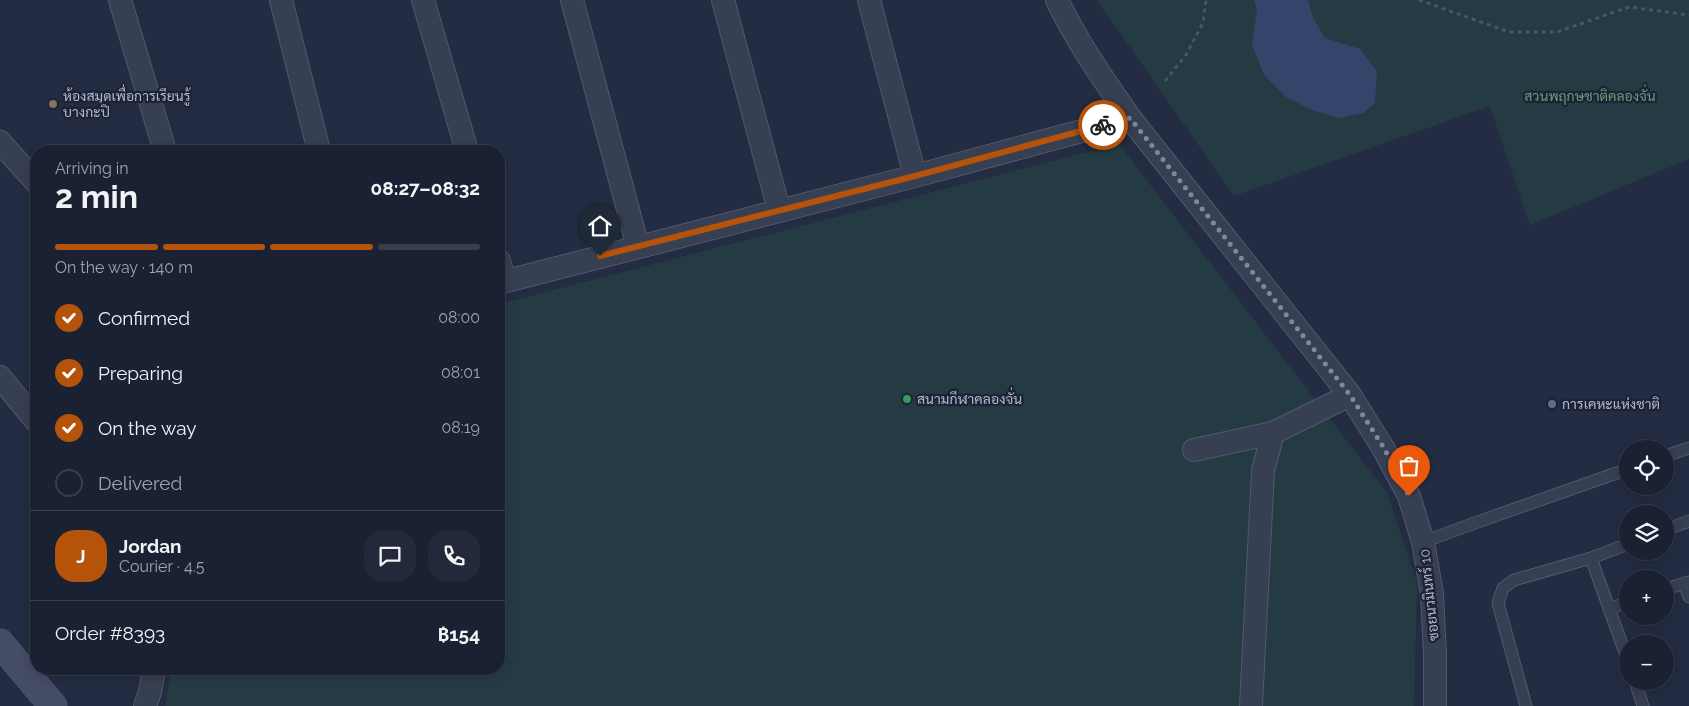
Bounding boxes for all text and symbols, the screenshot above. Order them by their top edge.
place label: ห้องสมุดเพื่อการเรียนรู้ บางกะปิ [63,84,192,120]
park label: สวนพฤกษชาติคลองจั่น [1524,84,1656,105]
marker: ห้องสมุดเพื่อการเรียนรู้ บางกะปิ [47,98,59,110]
courier [1078,100,1128,150]
icon: bike [1089,111,1117,139]
text: Arriving in [55,159,129,178]
text: 08:27–08:32 [371,177,480,199]
text: 2 min [55,178,138,215]
pin [579,205,621,256]
icon: home [586,212,614,240]
text: On the way · 140 m [55,258,193,277]
icon: check [55,304,83,332]
text: Confirmed [98,307,190,329]
text: 08:00 [438,308,480,327]
icon: check [55,359,83,387]
text: Preparing [98,362,183,384]
text: 08:01 [441,363,480,382]
place label: สนามกีฬาคลองจั่น [917,387,1022,407]
marker: สนามกีฬาคลองจั่น [901,393,913,405]
place label: การเคหะแห่งชาติ [1562,396,1660,412]
marker: การเคหะแห่งชาติ [1546,398,1558,410]
icon: check [55,414,83,442]
text: On the way [98,417,197,439]
text: 08:19 [441,418,480,437]
map controls [1619,440,1674,690]
button: locate [1619,440,1674,495]
pin [1388,445,1430,496]
icon: bag [1395,452,1423,480]
text: Delivered [98,472,182,494]
button: layers [1619,505,1674,560]
button: chat [364,530,416,582]
button: phone [428,530,480,582]
text: Jordan [119,535,182,557]
text: J [76,545,86,567]
street label: ซอยนวมินทร์ 10 [1415,548,1442,642]
text: Courier · 4.5 [119,557,204,576]
button: + [1619,570,1674,625]
text: Order #8393 [55,622,165,644]
text: ฿154 [438,623,480,645]
button: − [1619,635,1674,690]

